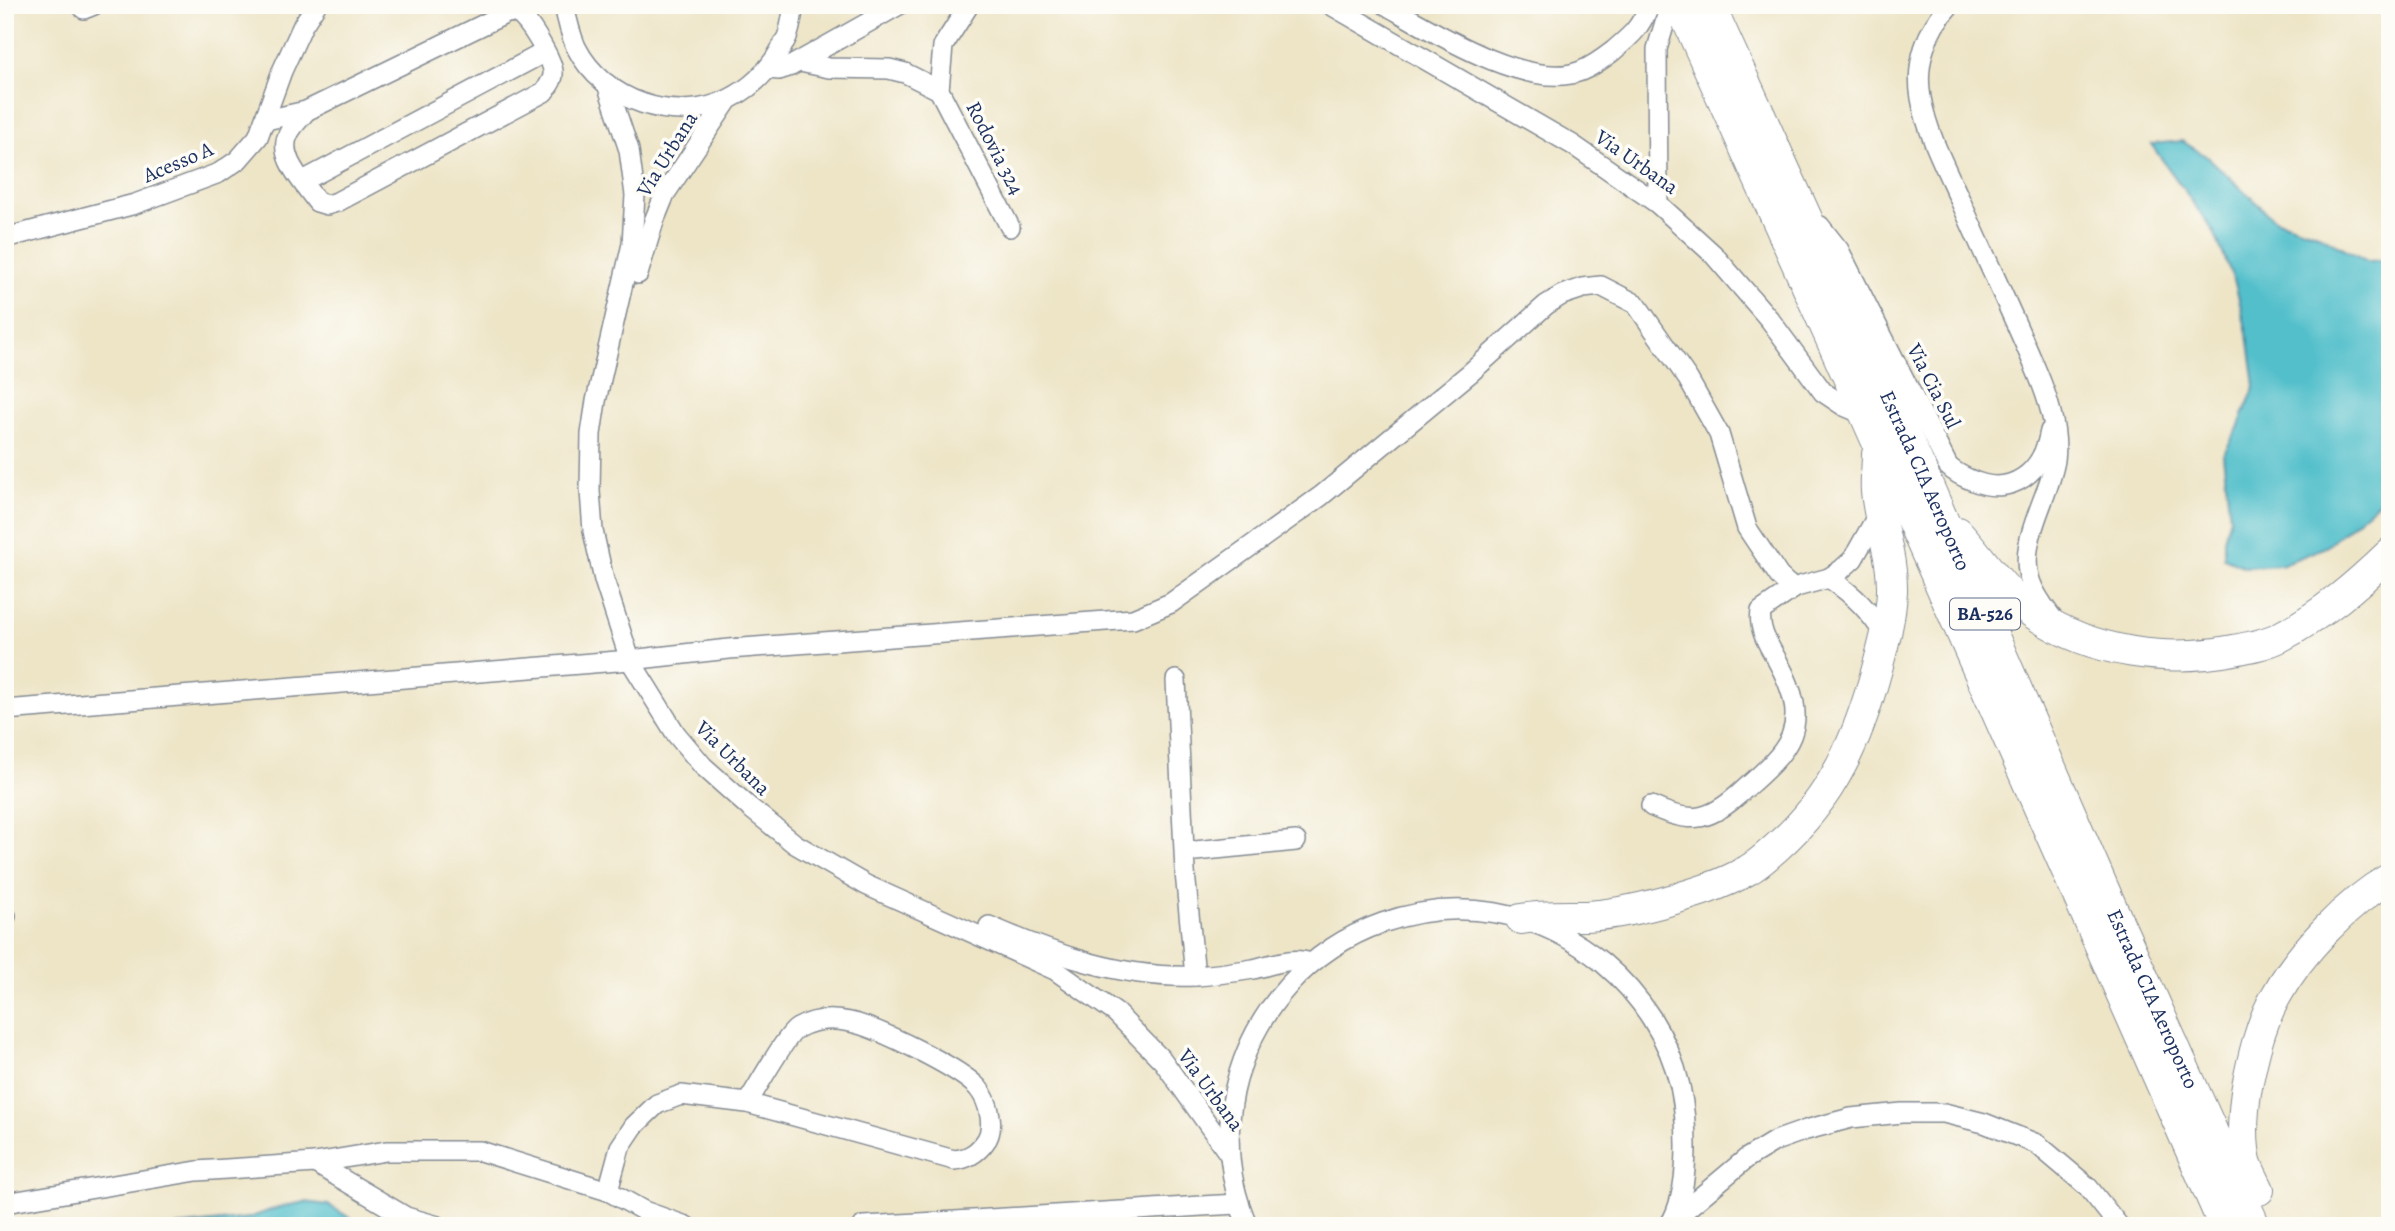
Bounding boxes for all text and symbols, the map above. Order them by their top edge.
street label: Rodovia 324 [959,96,1031,200]
street label: Via Urbana [629,106,704,203]
street label: Via Urbana [1589,123,1684,201]
street label: Acesso A [138,134,218,190]
street label: Via Cia Sul [1900,338,1967,433]
street label: Estrada CIA Aeroporto [1873,386,1978,575]
road number: BA-526 [1950,598,2020,629]
street label: Via Urbana [689,714,777,802]
street label: Estrada CIA Aeroporto [2100,904,2206,1093]
street label: Via Urbana [1171,1042,1251,1137]

